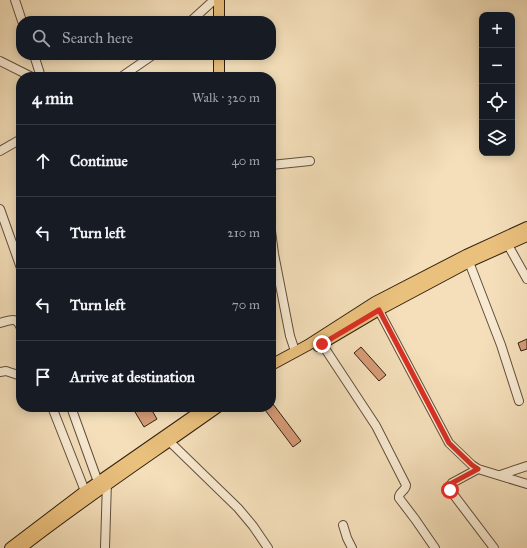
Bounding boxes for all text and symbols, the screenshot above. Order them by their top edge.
map controls [479,12,515,156]
button: + [479,12,515,48]
search box [16,16,276,60]
icon: search [30,27,52,49]
text: Search here [62,29,133,47]
button: − [479,48,515,84]
button: locate [479,84,515,120]
text: 4 min [32,88,73,109]
text: Walk · 320 m [192,90,260,106]
button: layers [479,120,515,156]
icon: ahead [32,150,54,172]
text: Continue [70,152,128,170]
text: 40 m [231,153,260,169]
icon: left [32,222,54,244]
text: Turn left [70,224,126,242]
text: 210 m [227,225,260,241]
icon: left [32,294,54,316]
text: Turn left [70,296,126,314]
text: 70 m [232,297,260,313]
route end [313,335,331,353]
icon: arrive [32,366,54,388]
text: Arrive at destination [70,368,195,386]
route start [441,481,459,499]

